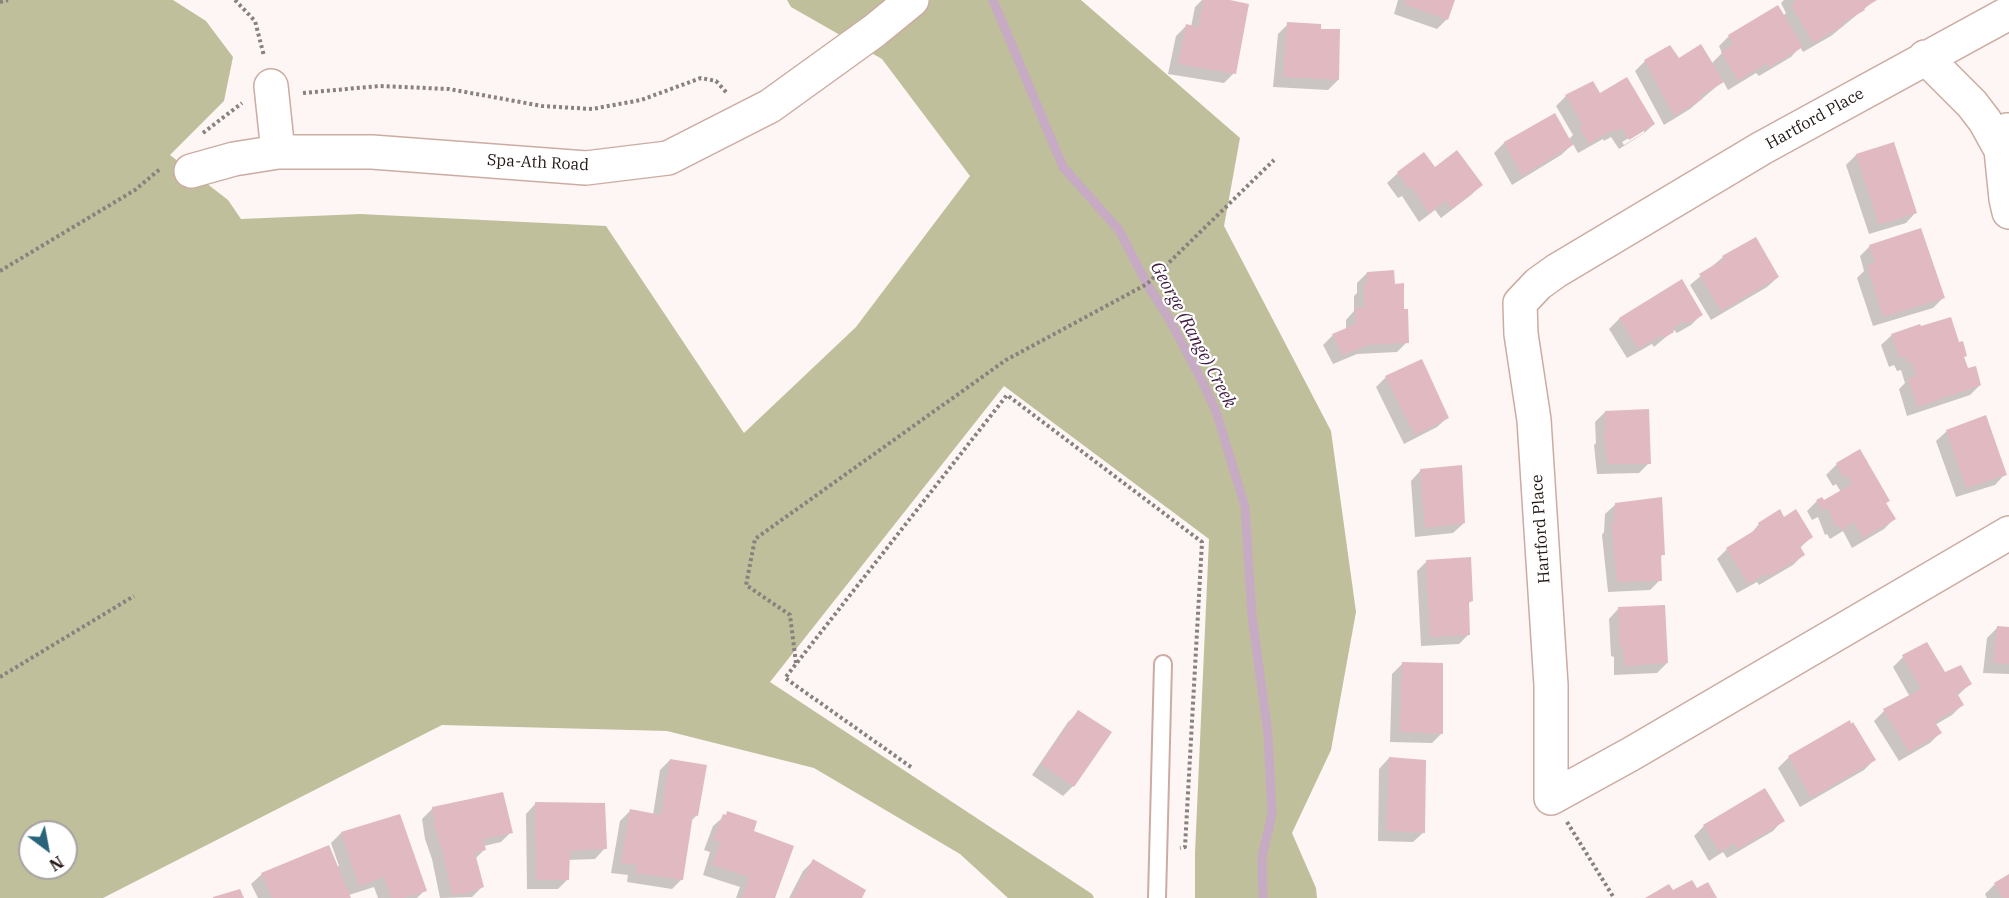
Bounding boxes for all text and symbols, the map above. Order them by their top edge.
street label: Hartford Place [1763,84,1867,154]
street label: Spa-Ath Road [486,151,590,175]
water label: George (Range) Creek [1145,258,1241,412]
street label: Hartford Place [1528,474,1554,584]
north arrow [18,820,78,880]
text: N [46,852,67,875]

